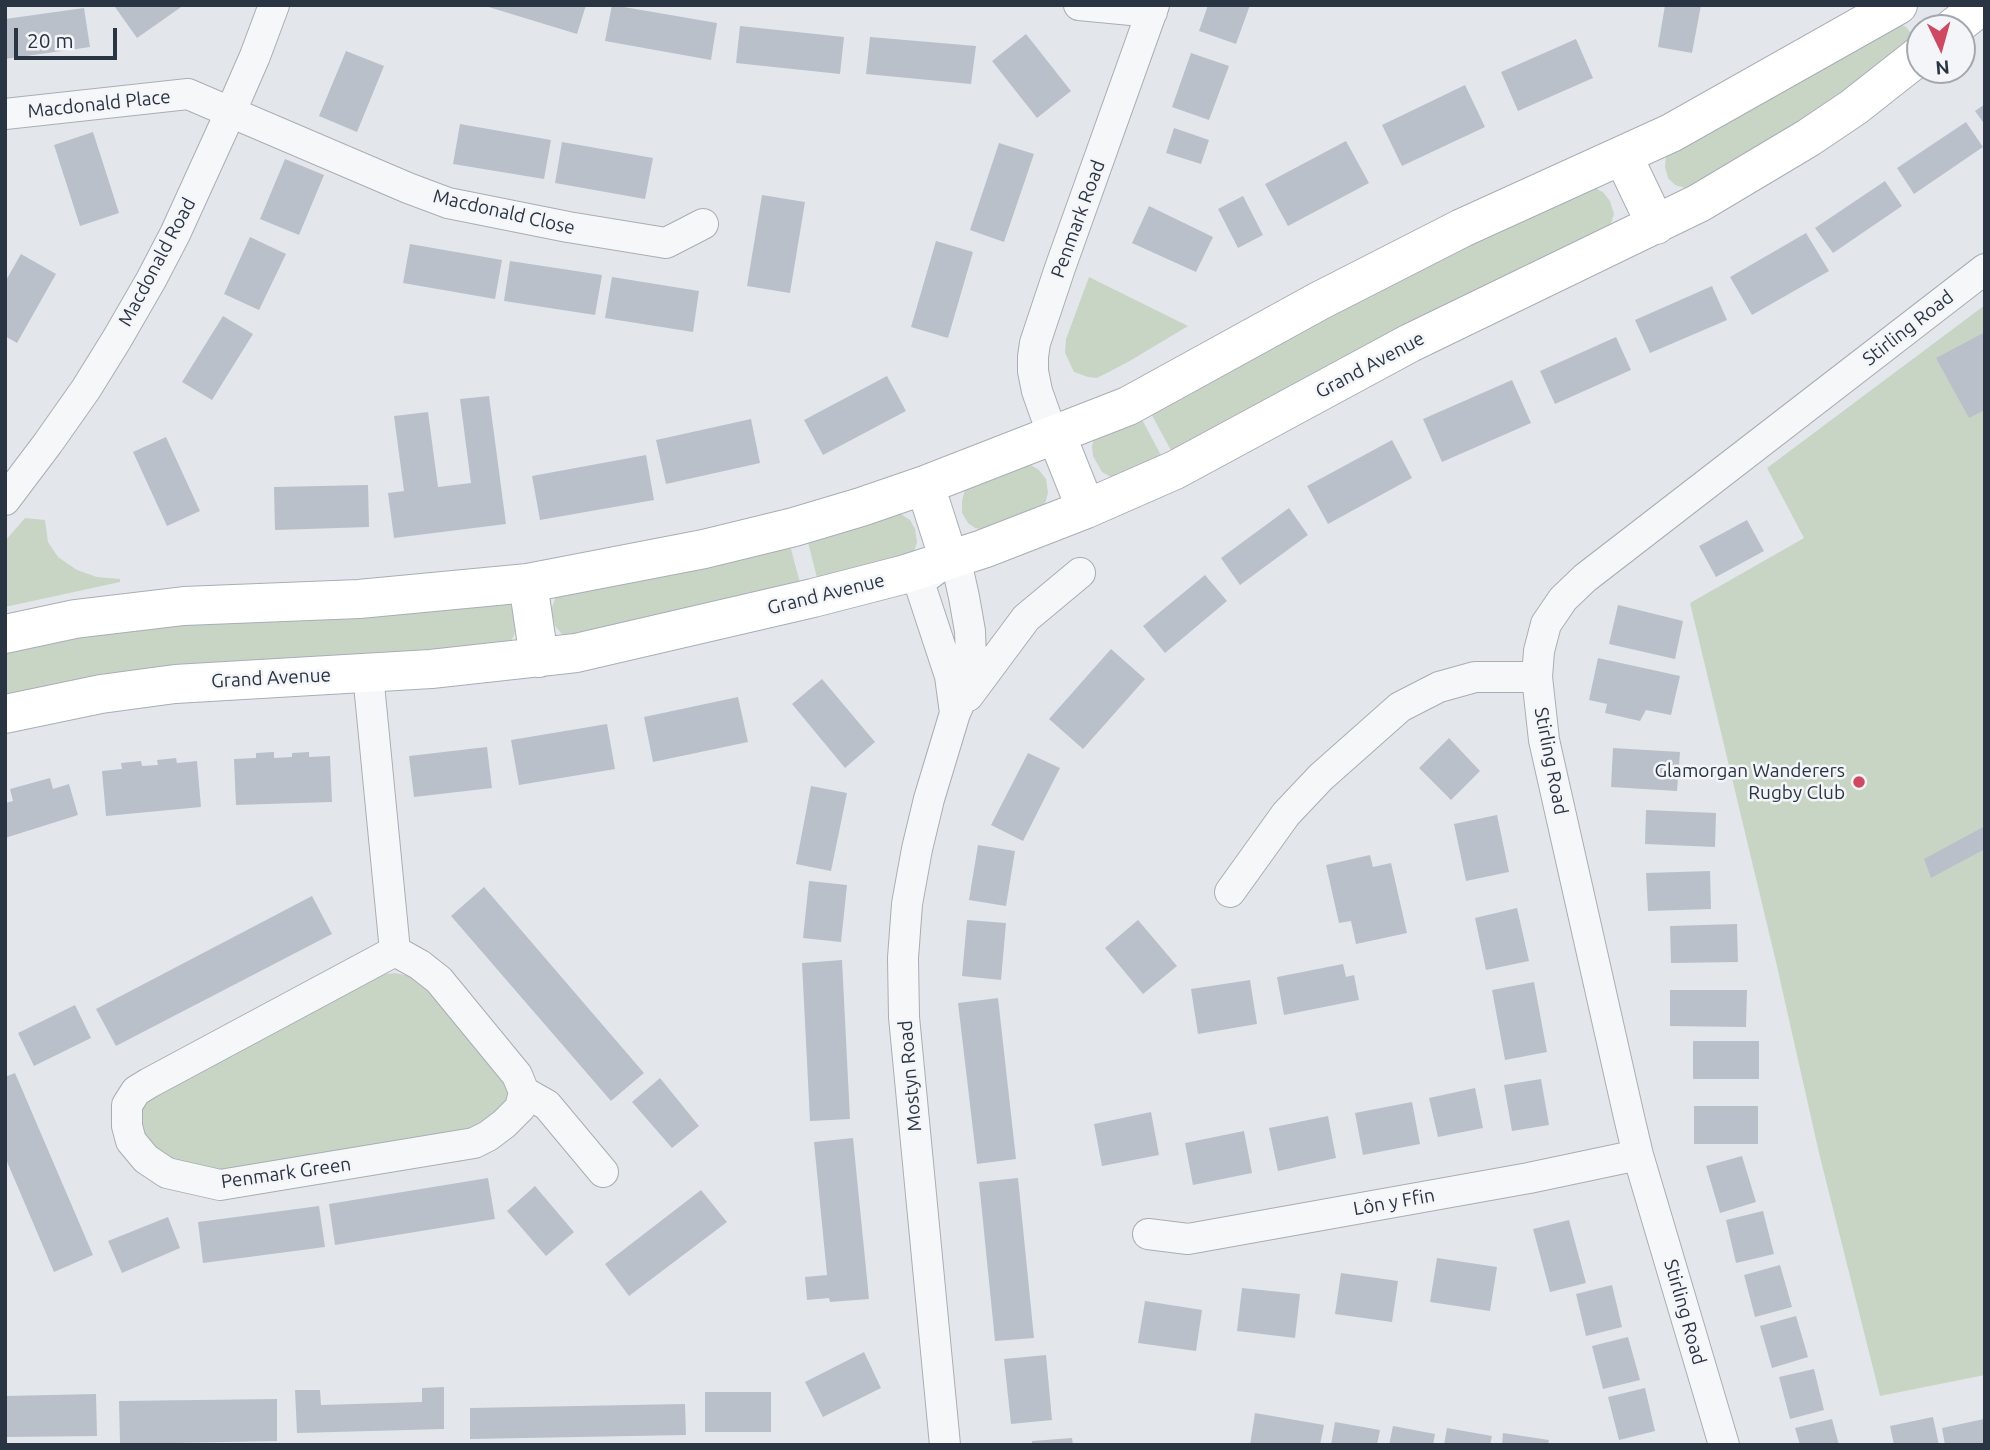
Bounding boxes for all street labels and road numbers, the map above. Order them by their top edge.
street label: Macdonald Place [26,85,172,123]
street label: Penmark Road [1046,157,1110,281]
street label: Macdonald Close [431,185,577,239]
street label: Macdonald Road [114,194,200,330]
street label: Stirling Road [1858,286,1958,370]
street label: Grand Avenue [1312,327,1428,403]
street label: Grand Avenue [765,568,887,620]
street label: Grand Avenue [211,663,331,693]
street label: Stirling Road [1529,705,1573,817]
street label: Mostyn Road [894,1019,926,1133]
street label: Penmark Green [219,1153,353,1193]
street label: Lôn y Ffin [1352,1184,1436,1220]
street label: Stirling Road [1659,1257,1711,1367]

